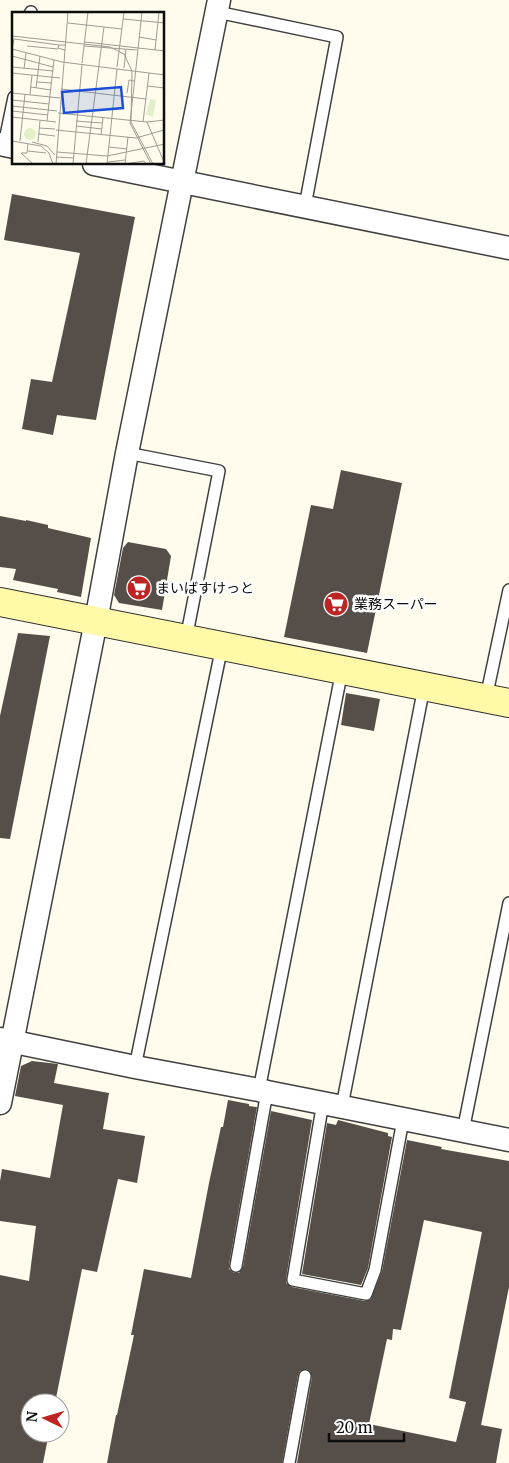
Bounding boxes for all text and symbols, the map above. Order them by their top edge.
inset map [12,12,165,165]
supermarket icon: まいばすけっと [126,575,152,601]
place label: まいばすけっと [156,579,254,597]
supermarket icon: 業務スーパー [323,591,349,617]
place label: 業務スーパー [354,595,438,613]
north arrow [20,1393,70,1443]
scale bar [329,1410,404,1442]
text: N [23,1411,41,1423]
text: 20 m [336,1418,373,1437]

